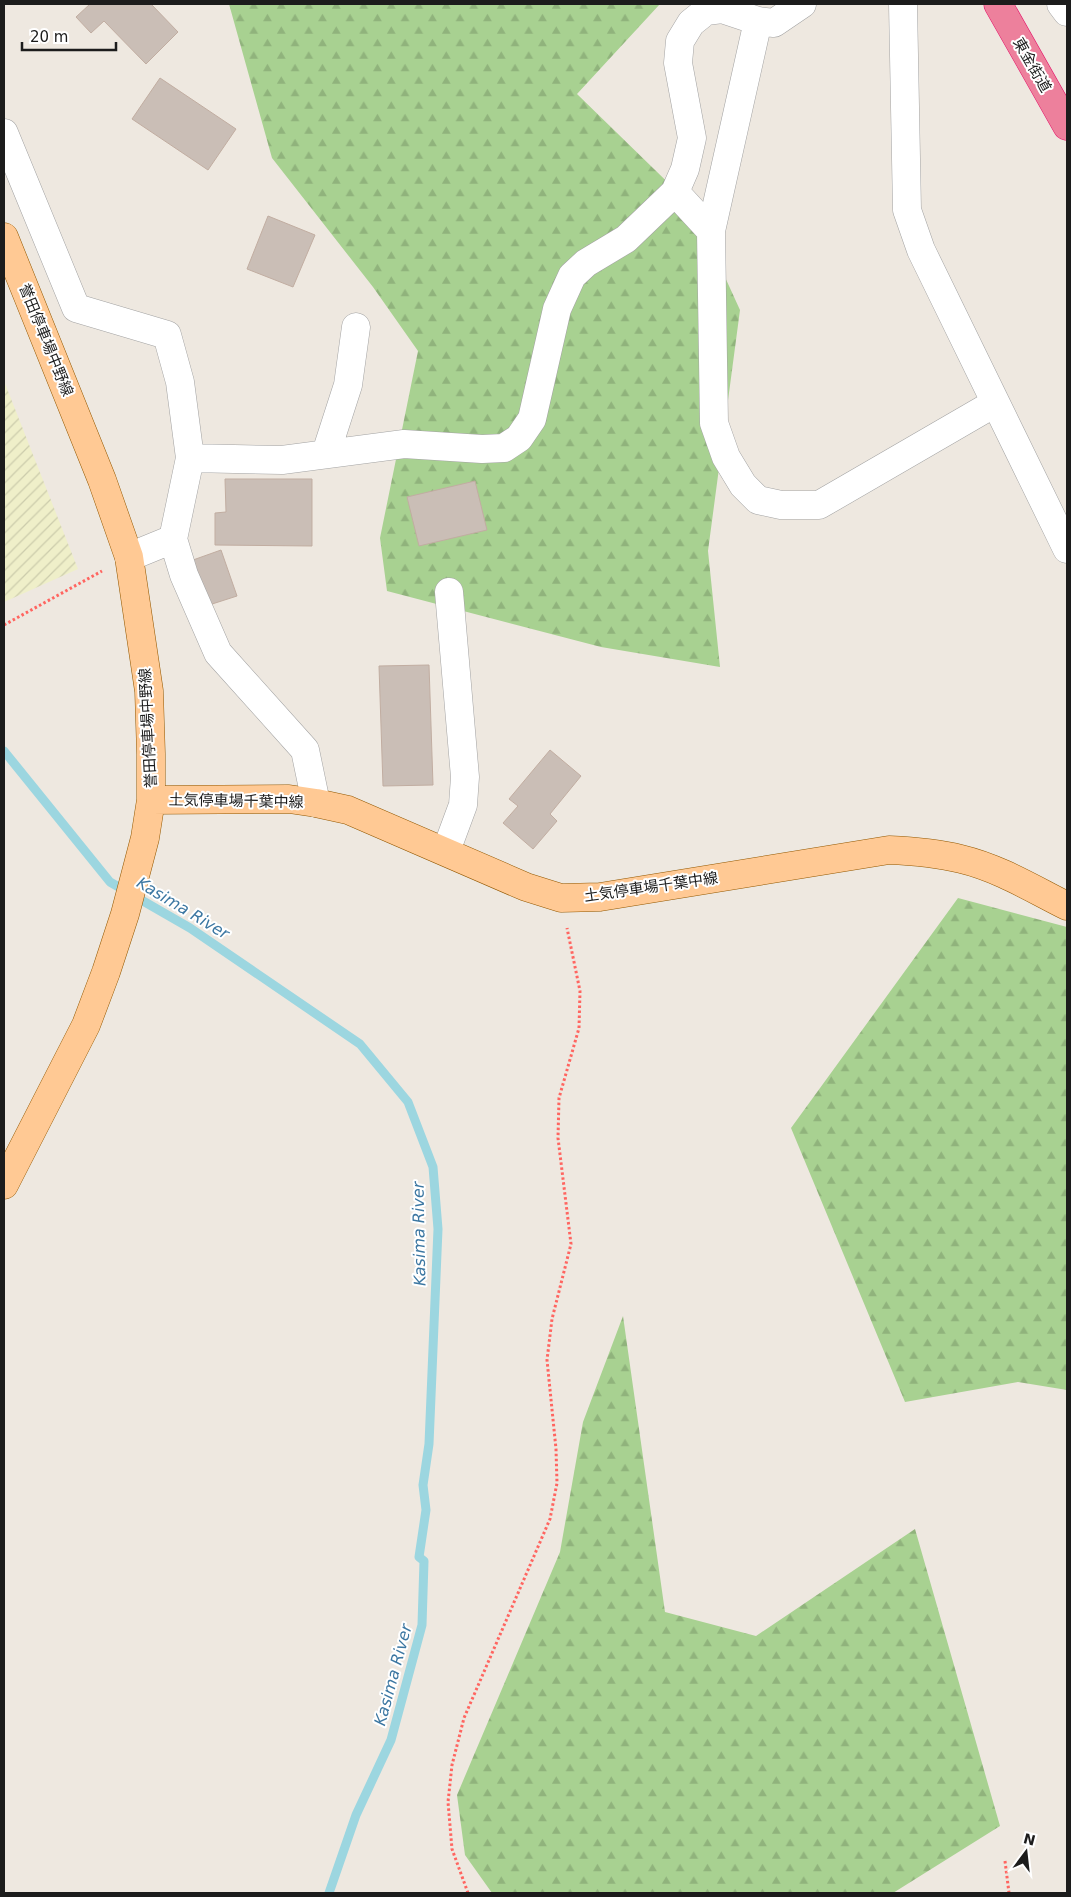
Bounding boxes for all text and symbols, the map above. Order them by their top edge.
scale bar [22,20,116,52]
text: 20 m [30,28,68,46]
street label: 東金街道 [1009,35,1055,95]
street label: 誉田停車場中野線 [15,281,77,399]
street label: 誉田停車場中野線 [136,668,160,788]
street label: 土気停車場千葉中線 [168,791,304,811]
street label: 土気停車場千葉中線 [583,869,719,905]
water label: Kasima River [133,873,234,944]
water label: Kasima River [409,1180,429,1286]
water label: Kasima River [370,1621,416,1728]
north arrow [1001,1827,1051,1877]
text: N [1022,1830,1037,1849]

